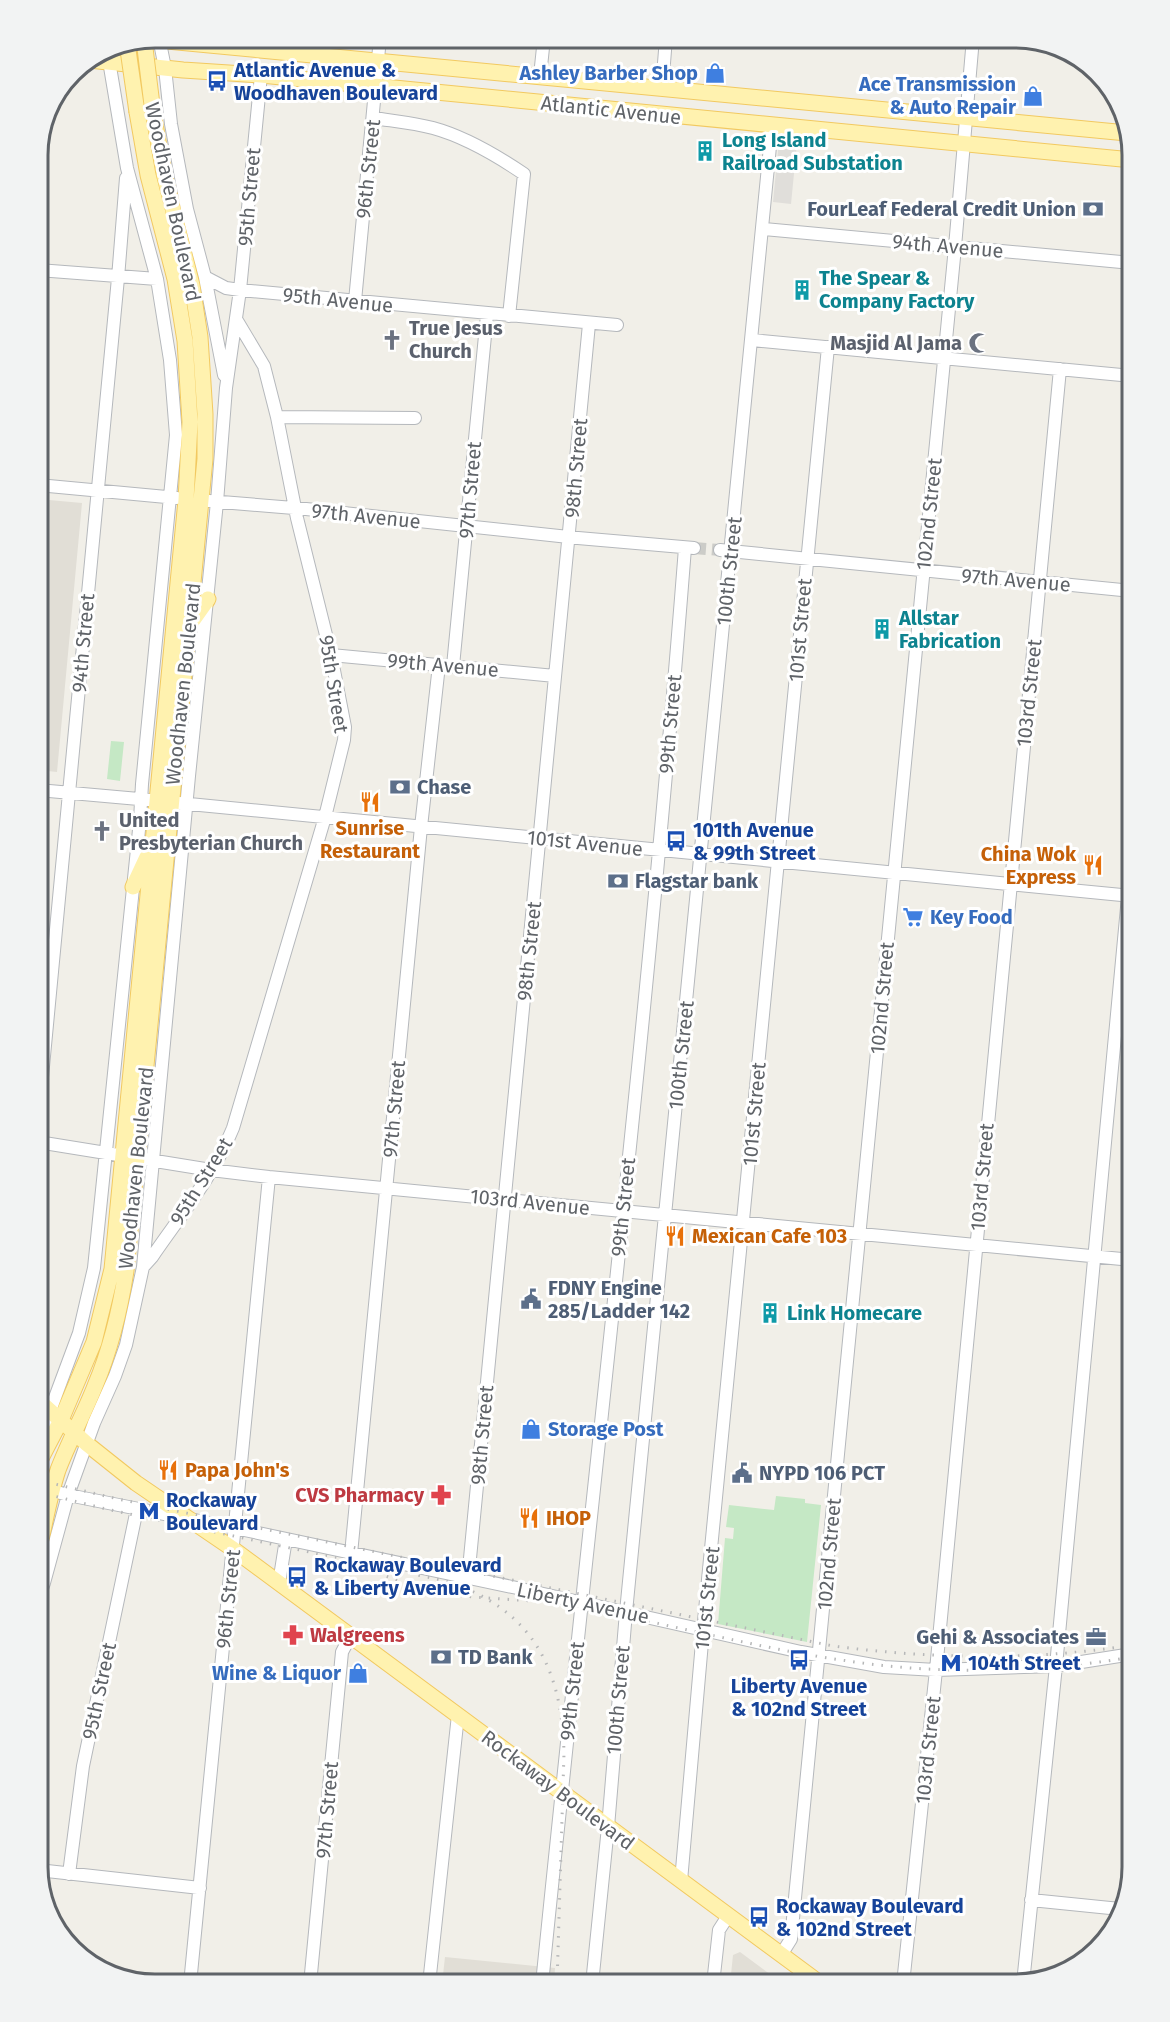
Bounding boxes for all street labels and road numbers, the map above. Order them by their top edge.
street label: Atlantic Avenue [540,91,682,129]
street label: Woodhaven Boulevard [140,100,206,304]
street label: 96th Street [351,117,385,220]
street label: 95th Street [233,146,265,247]
street label: 94th Avenue [891,229,1005,263]
street label: 95th Avenue [282,282,394,318]
street label: 98th Street [560,416,592,519]
street label: 97th Street [454,440,486,540]
street label: 102nd Street [911,456,947,571]
street label: 97th Avenue [310,498,422,534]
street label: 100th Street [711,515,747,627]
street label: 97th Avenue [960,563,1072,597]
street label: 101st Street [784,576,817,683]
street label: Woodhaven Boulevard [160,582,206,786]
street label: 94th Street [67,592,99,694]
street label: 95th Street [314,633,354,735]
street label: 103rd Street [1011,637,1047,748]
street label: 99th Avenue [386,648,500,682]
street label: 99th Street [654,673,686,775]
street label: 101st Avenue [526,825,644,861]
street label: 98th Street [512,899,546,1002]
street label: 102nd Street [865,940,899,1055]
street label: 100th Street [663,999,699,1111]
street label: 97th Street [378,1059,410,1159]
street label: 101st Street [738,1060,771,1167]
street label: Woodhaven Boulevard [113,1066,159,1270]
street label: 103rd Street [965,1121,999,1232]
street label: 95th Street [165,1132,238,1229]
street label: 99th Street [606,1155,640,1258]
street label: 103rd Avenue [469,1184,591,1220]
street label: 98th Street [466,1383,498,1486]
street label: 102nd Street [812,1496,846,1611]
street label: 101st Street [690,1544,724,1651]
street label: 96th Street [211,1547,245,1650]
street label: Liberty Avenue [515,1577,651,1629]
street label: 95th Street [77,1639,121,1742]
street label: 99th Street [555,1639,589,1742]
street label: 100th Street [601,1644,635,1756]
street label: 103rd Street [910,1694,946,1805]
street label: Rockaway Boulevard [477,1725,639,1855]
street label: 97th Street [311,1760,343,1860]

